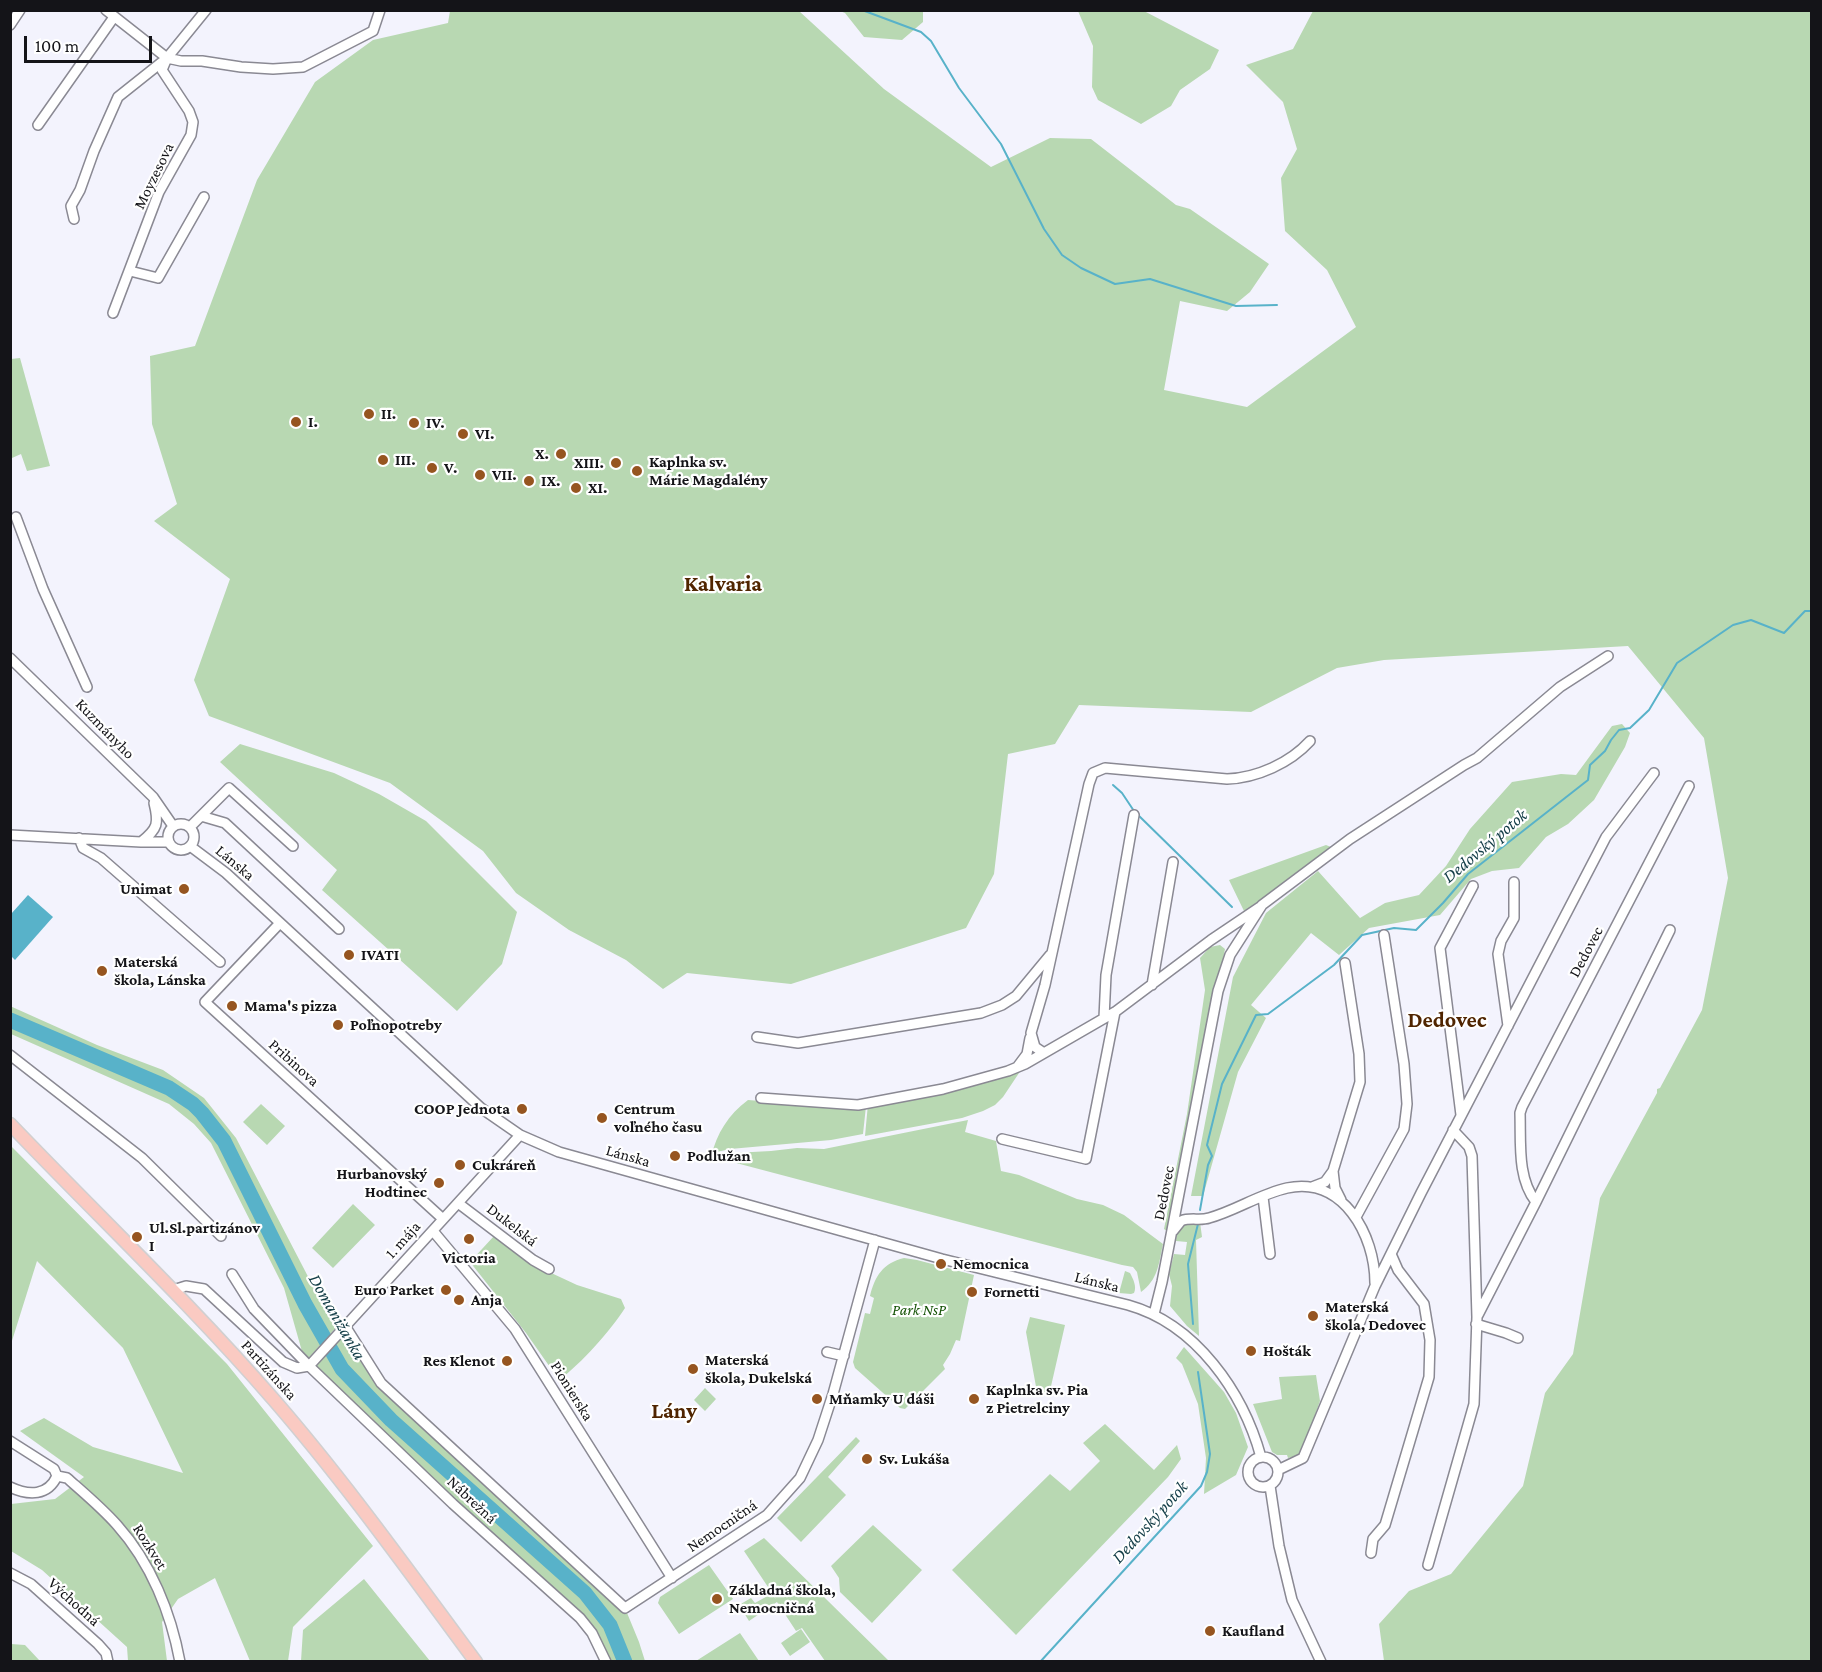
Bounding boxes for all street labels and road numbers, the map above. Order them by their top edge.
street label: Moyzesova [130,140,178,212]
street label: Kuzmányho [71,695,139,763]
street label: Lánska [212,841,258,885]
street label: Dedovec [1565,923,1607,981]
street label: Pribinova [265,1035,323,1091]
street label: Lánska [604,1141,652,1171]
street label: Dedovec [1149,1164,1179,1222]
street label: Dukelská [483,1199,541,1251]
street label: 1. mája [381,1217,425,1263]
street label: Lánska [1073,1267,1121,1297]
street label: Partizánska [237,1336,301,1404]
street label: Pionierska [546,1358,598,1424]
street label: Nábrežná [443,1472,501,1528]
street label: Nemocničná [683,1496,761,1556]
street label: Rozkvet [129,1521,171,1573]
street label: Východná [44,1574,104,1630]

